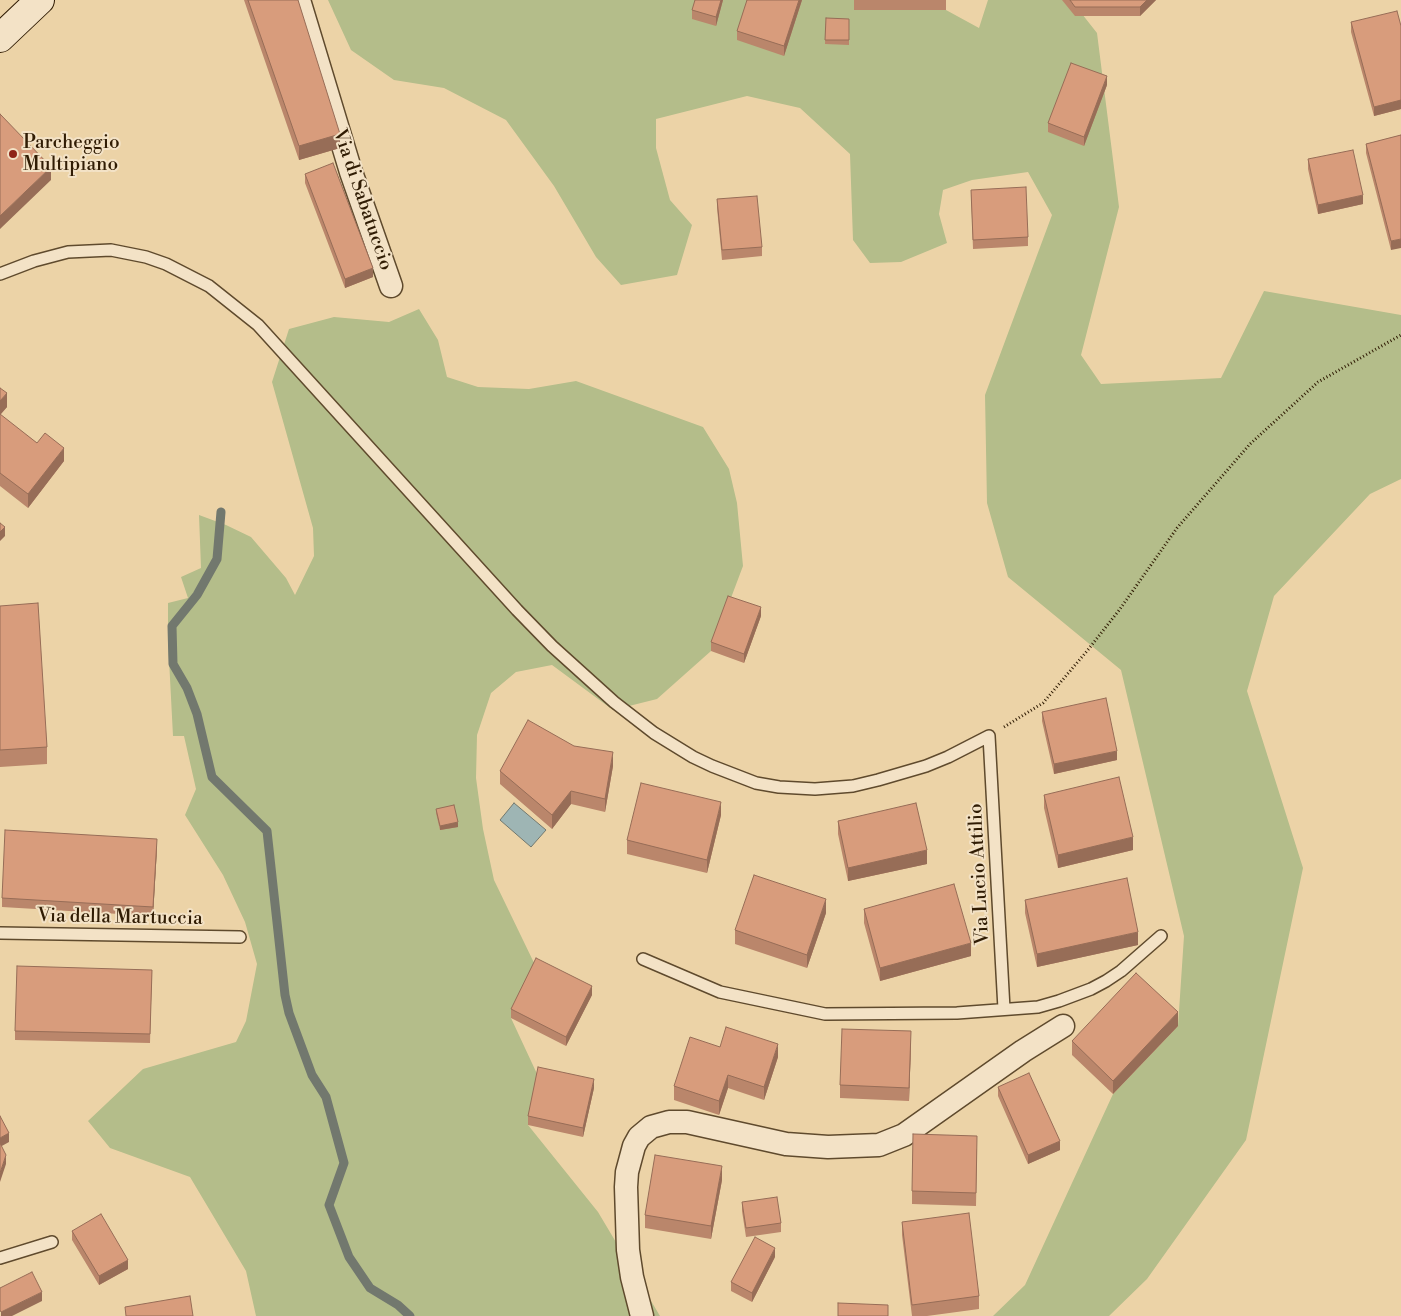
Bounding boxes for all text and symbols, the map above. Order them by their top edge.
street label: Via di Sabatuccio [327,126,397,274]
place label: Parcheggio Multipiano [23,132,120,176]
marker: Parcheggio Multipiano [7,148,19,160]
street label: Via Lucio Attilio [965,803,995,945]
street label: Via della Martuccia [37,905,203,931]

